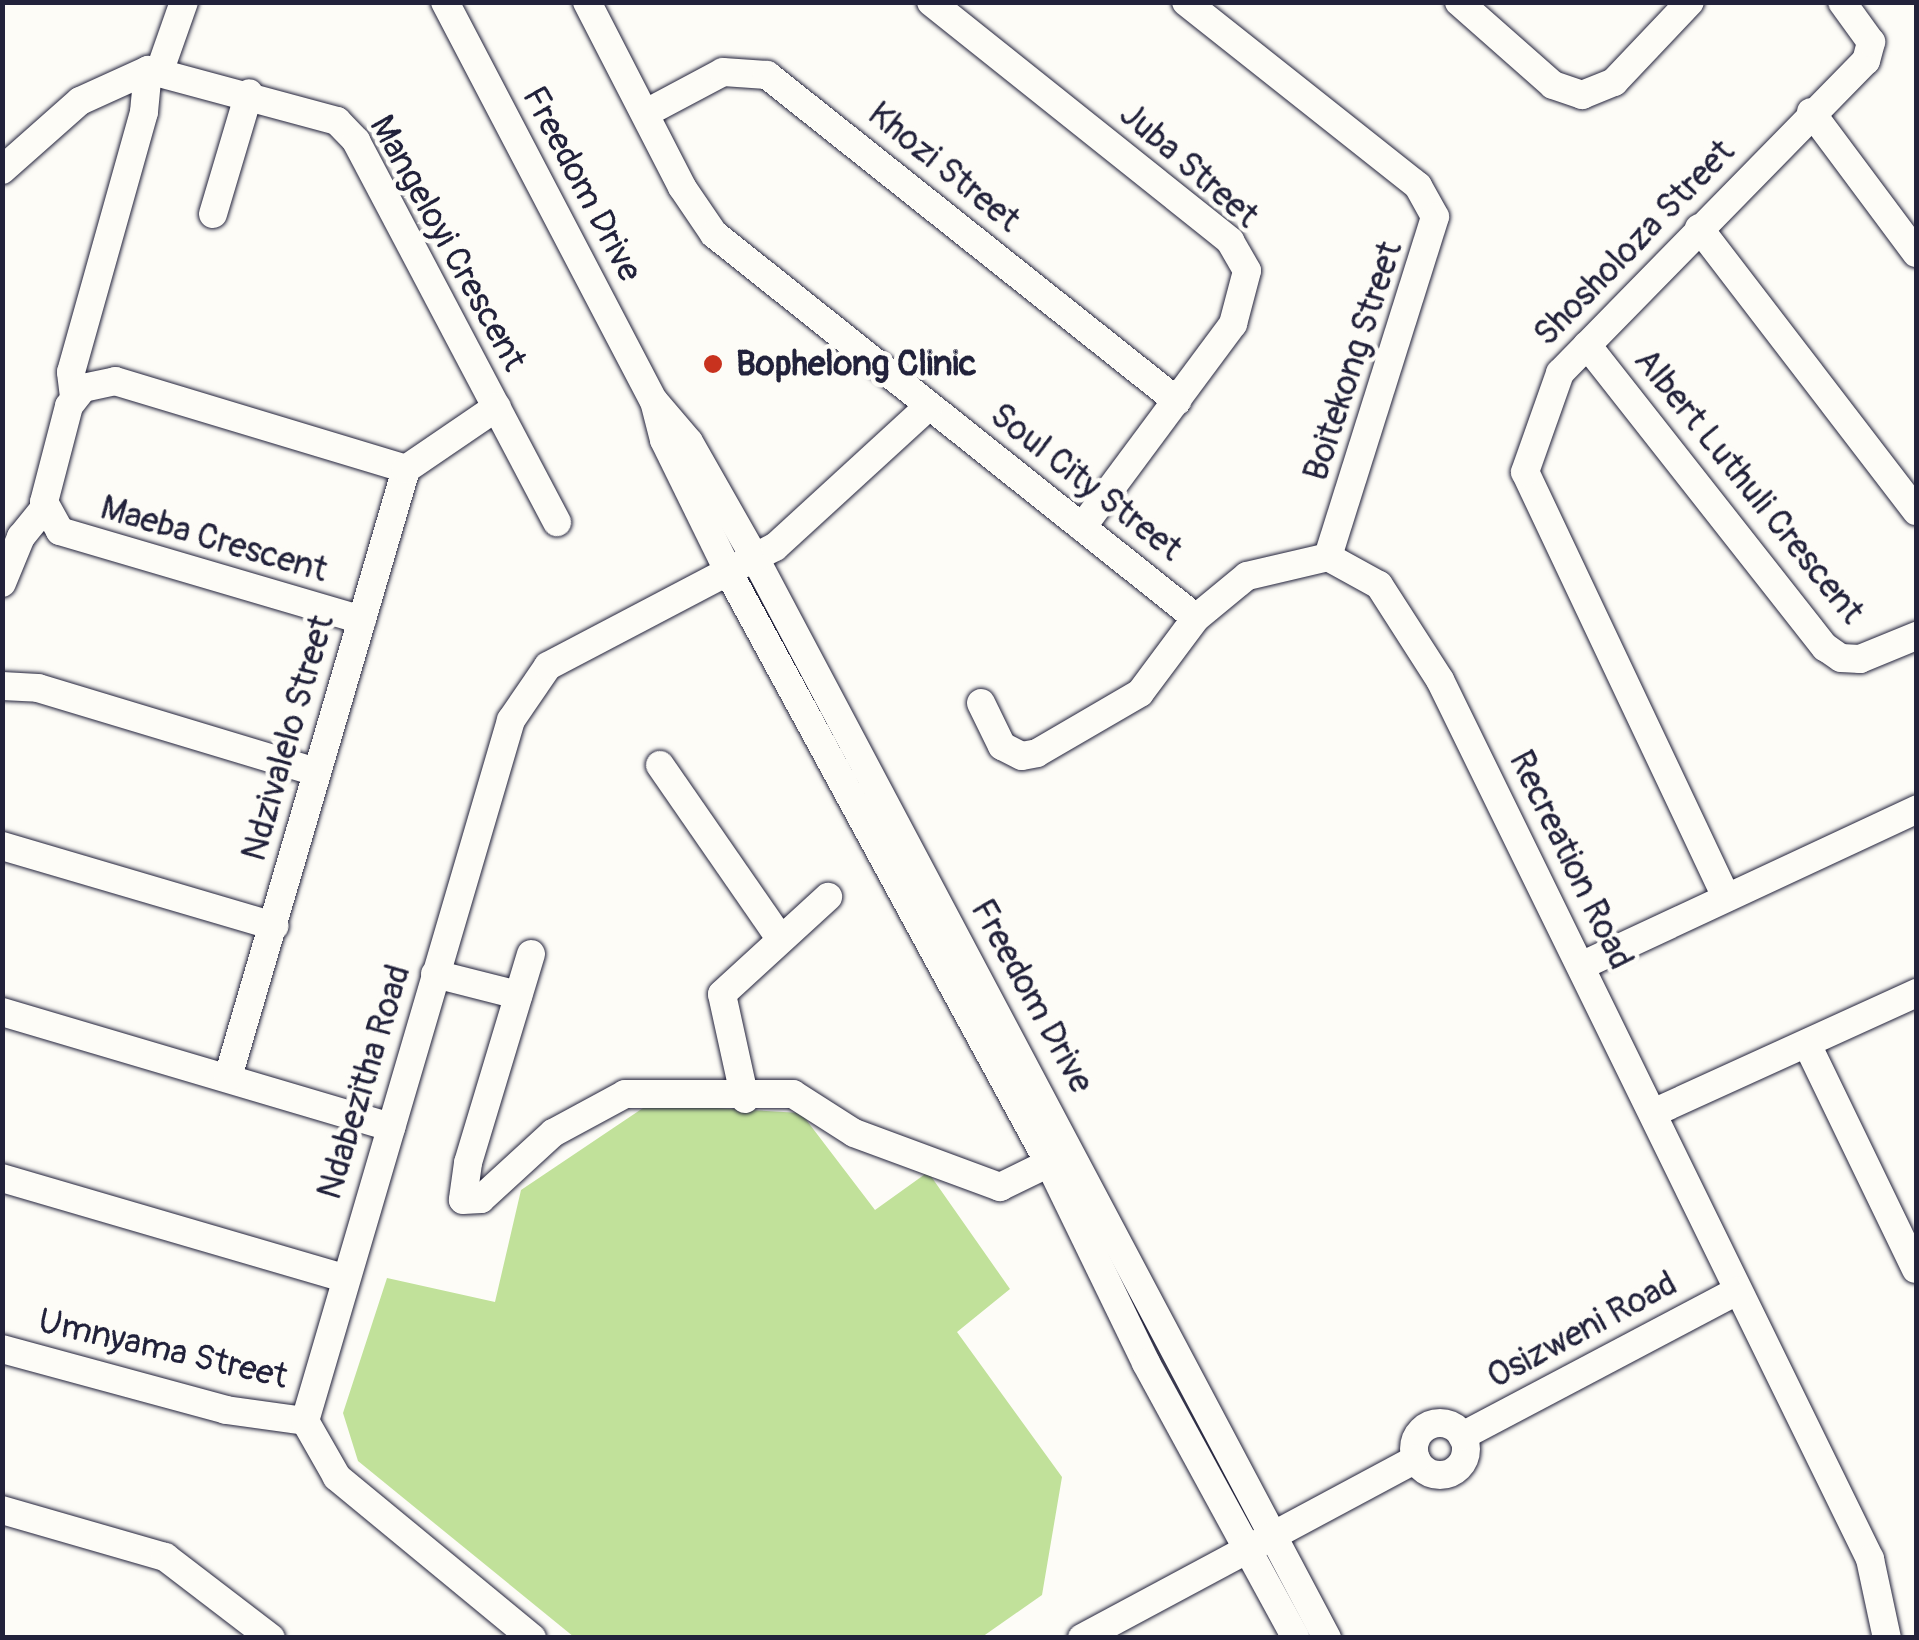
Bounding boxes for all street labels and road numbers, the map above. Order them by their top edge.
street label: Freedom Drive [513,79,651,289]
street label: Khozi Street [860,93,1028,241]
street label: Juba Street [1111,93,1267,237]
street label: Mangeloyi Crescent [361,108,535,378]
street label: Shosholoza Street [1525,131,1743,355]
street label: Boitekong Street [1295,236,1411,486]
street label: Albert Luthuli Crescent [1625,340,1873,632]
street label: Soul City Street [982,394,1190,570]
street label: Maeba Crescent [96,487,332,591]
street label: Ndzivalelo Street [233,610,343,866]
street label: Recreation Road [1500,744,1642,976]
street label: Freedom Drive [962,892,1102,1100]
street label: Ndabezitha Road [308,960,420,1204]
street label: Osizweni Road [1480,1262,1684,1398]
street label: Umnyama Street [34,1300,292,1398]

